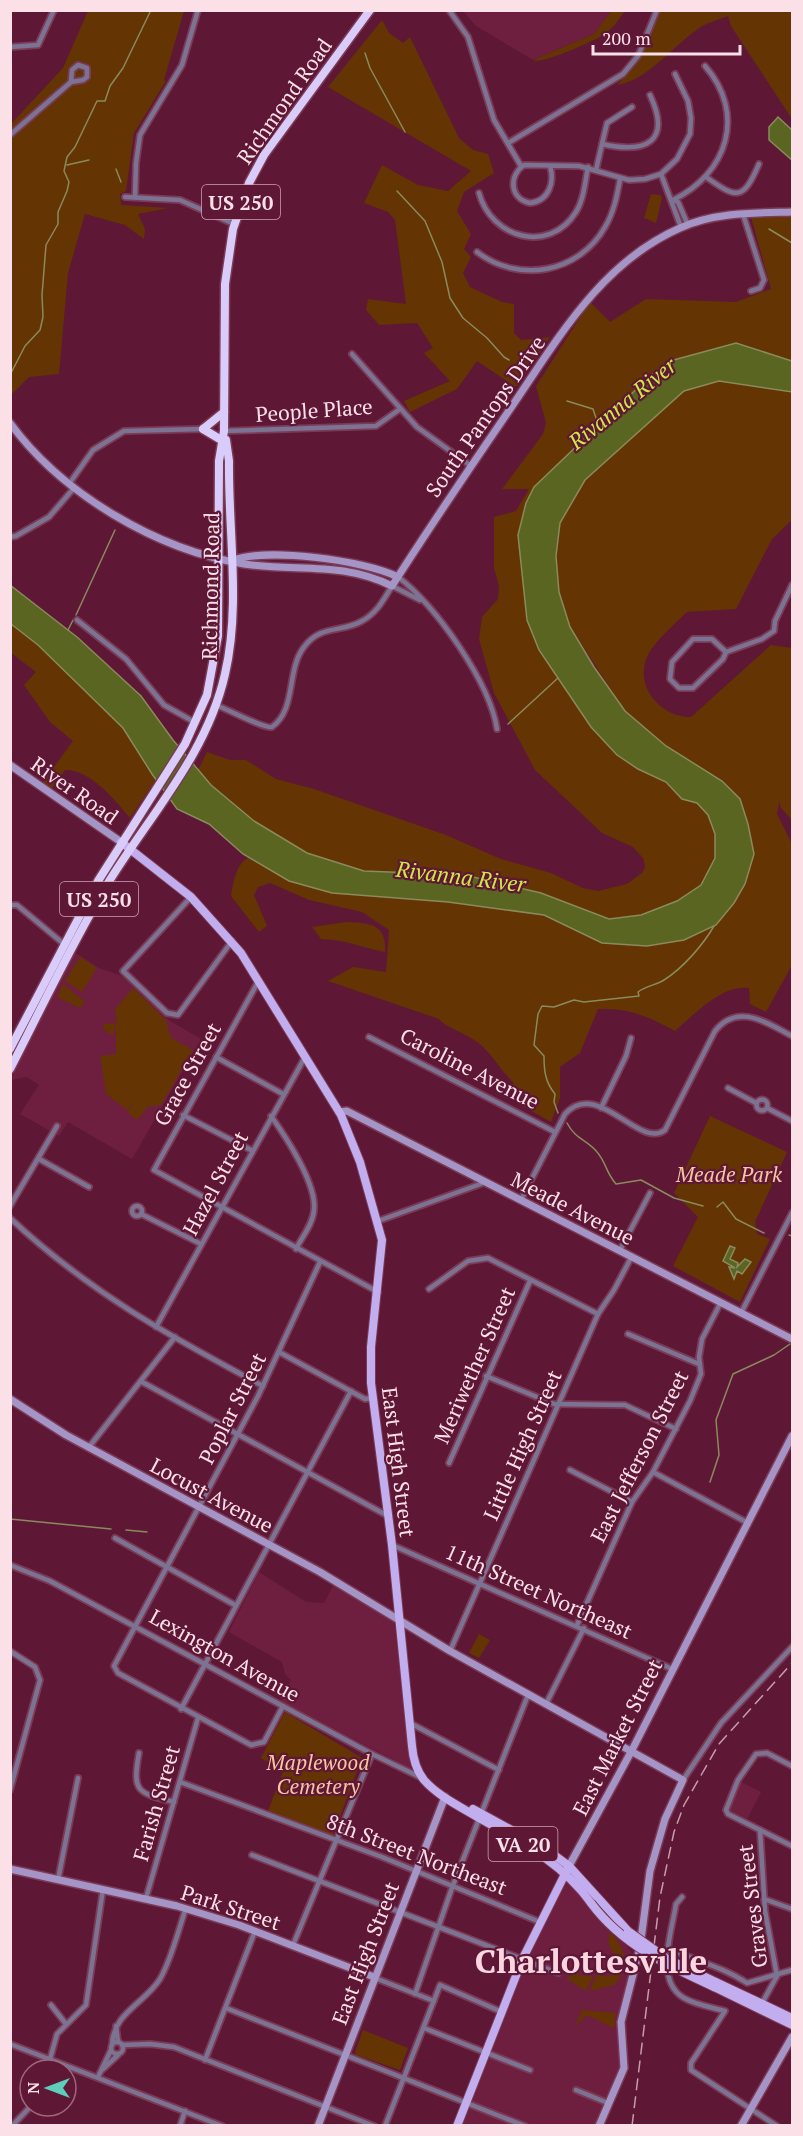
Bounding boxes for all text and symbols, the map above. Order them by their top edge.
scale bar [593,18,740,56]
text: 200 m [602,26,651,50]
street label: Richmond Road [230,32,338,170]
road number: US 250 [202,185,280,219]
street label: South Pantops Drive [419,330,551,502]
water label: Rivanna River [561,350,683,456]
street label: People Place [254,392,374,428]
street label: Richmond Road [195,512,225,660]
street label: River Road [26,750,124,830]
water label: Rivanna River [393,854,529,899]
road number: US 250 [60,882,138,916]
street label: Grace Street [147,1017,227,1131]
street label: Caroline Avenue [396,1021,544,1115]
street label: Hazel Street [176,1126,254,1240]
park label: Meade Park [675,1160,783,1188]
street label: Meade Avenue [506,1165,640,1251]
street label: Meriwether Street [427,1282,521,1448]
street label: Poplar Street [192,1347,272,1468]
street label: Little High Street [476,1365,568,1524]
street label: East Jefferson Street [584,1365,695,1547]
street label: East High Street [376,1385,422,1539]
street label: Locust Avenue [146,1451,278,1539]
street label: 11th Street Northeast [441,1537,637,1645]
street label: Lexington Avenue [145,1602,305,1708]
street label: East Market Street [566,1654,669,1820]
street label: Farish Street [126,1742,186,1864]
park label: Maplewood Cemetery [266,1748,370,1800]
street label: 8th Street Northeast [323,1807,511,1901]
road number: VA 20 [488,1827,558,1861]
street label: Graves Street [731,1842,773,1969]
street label: East High Street [325,1877,405,2028]
street label: Park Street [178,1878,285,1936]
district label: Charlottesville [475,1939,707,1982]
north arrow [18,2058,78,2118]
text: N [22,2082,44,2094]

